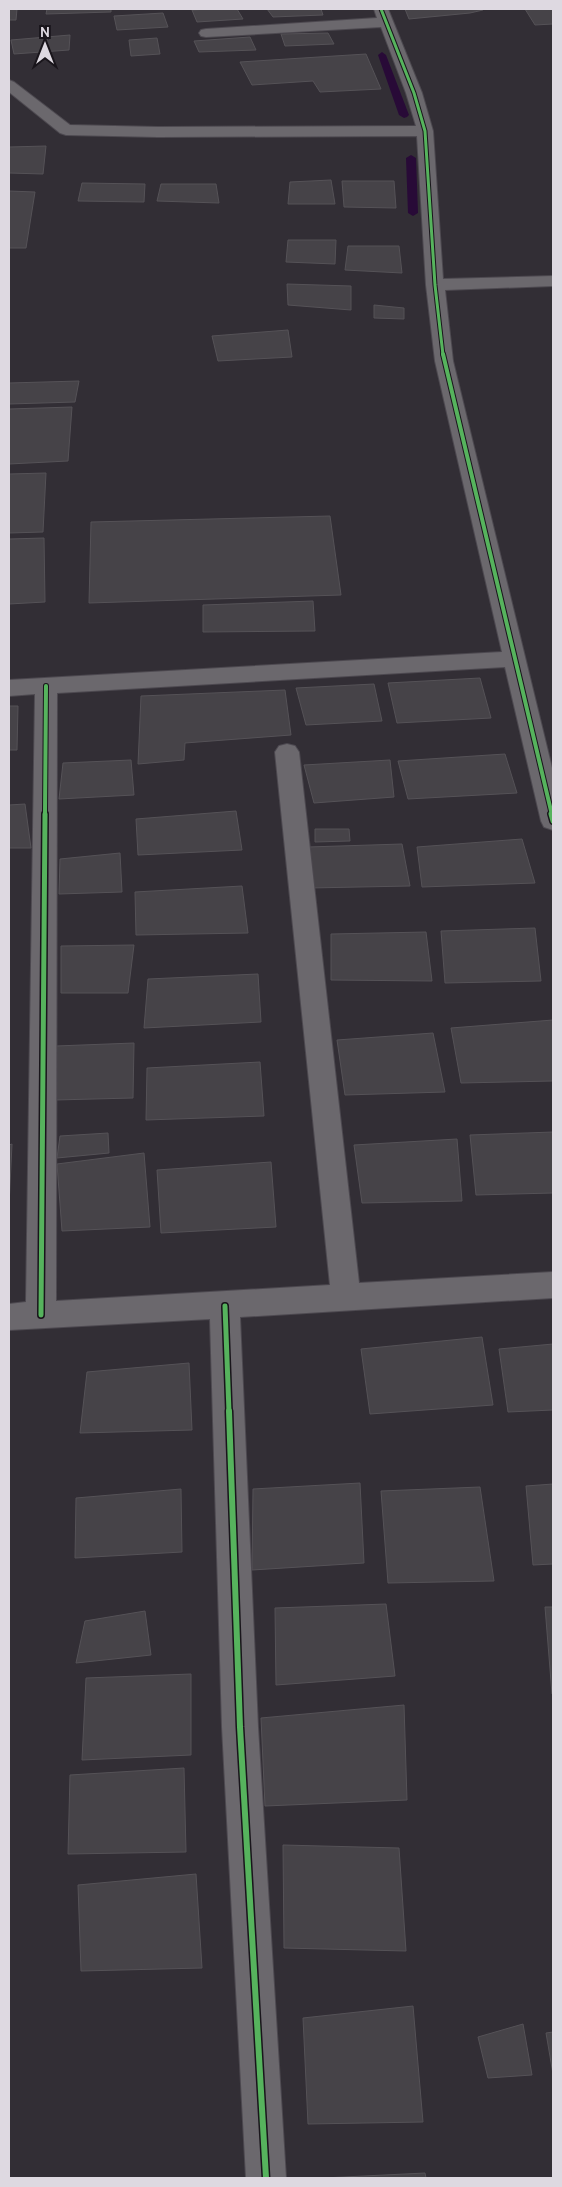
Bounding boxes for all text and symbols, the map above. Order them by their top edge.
north arrow [20,20,70,70]
text: N [40,23,50,41]

